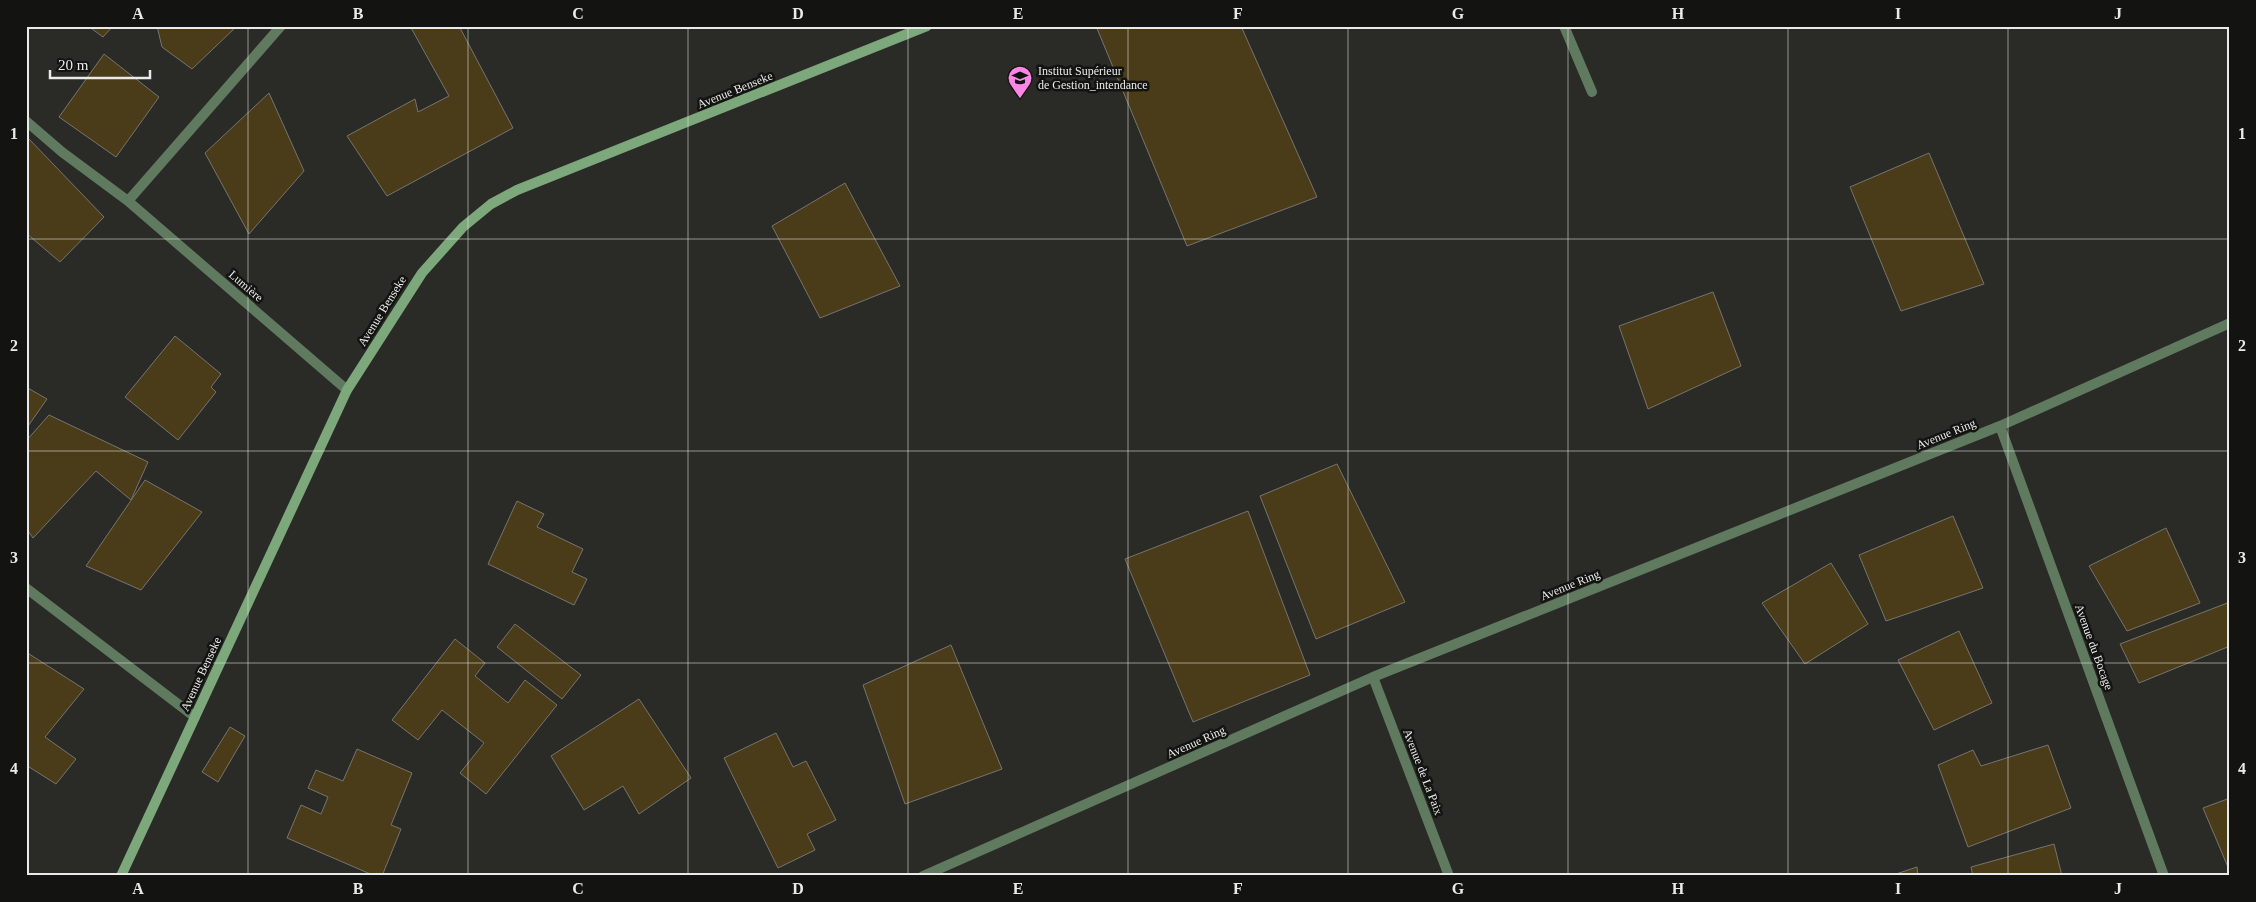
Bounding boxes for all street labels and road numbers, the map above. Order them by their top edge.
street label: Avenue Benseke [695,69,775,111]
street label: Lumière [226,267,266,305]
street label: Avenue Benseke [355,273,409,349]
street label: Avenue Ring [1914,416,1978,452]
street label: Avenue Ring [1538,567,1602,603]
street label: Avenue du Bocage [2072,602,2116,692]
street label: Avenue Benseke [178,635,224,713]
street label: Avenue Ring [1164,723,1228,761]
street label: Avenue de La Paix [1400,727,1446,817]

